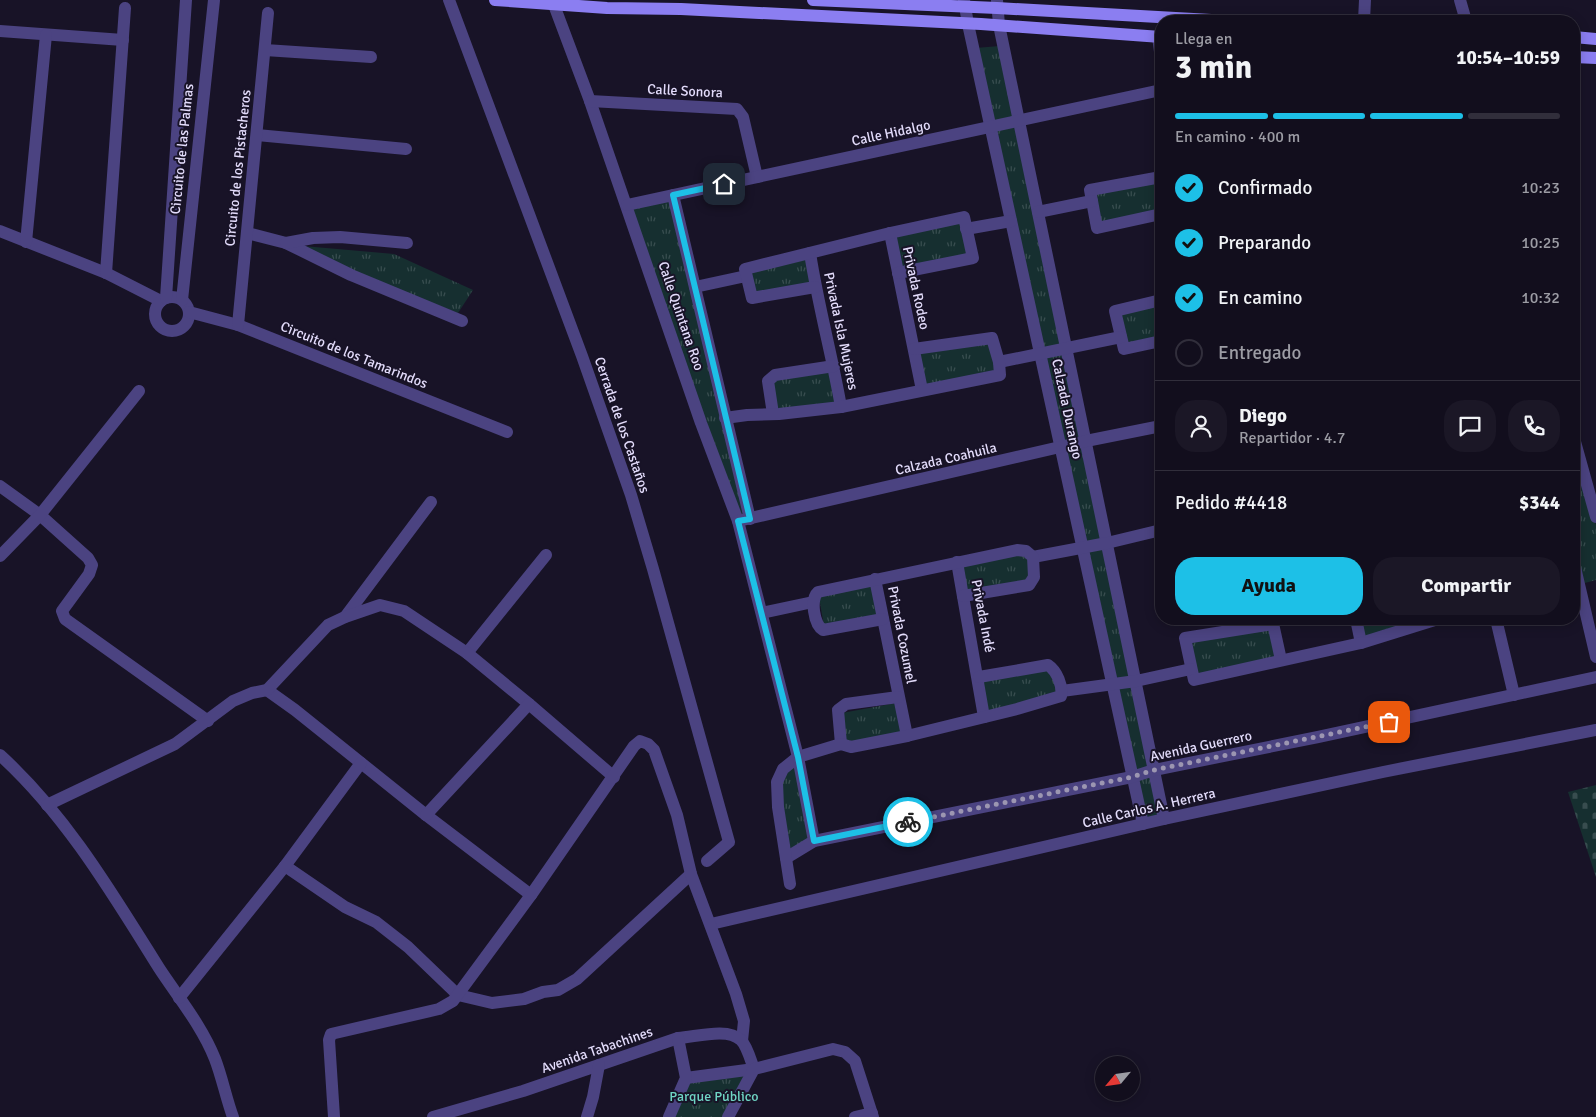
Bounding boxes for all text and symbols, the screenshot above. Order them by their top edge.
text: Llega en [1175,29,1233,49]
text: 10:54–10:59 [1456,46,1560,70]
text: 3 min [1175,48,1252,87]
street label: Calle Sonora [647,81,723,101]
street label: Circuito de las Palmas [167,83,197,215]
street label: Circuito de los Pistacheros [221,89,255,247]
street label: Calle Hidalgo [850,116,932,150]
text: En camino · 400 m [1175,127,1300,147]
pin [703,163,745,205]
icon: home [710,170,738,198]
icon: check [1175,174,1203,202]
text: Confirmado [1218,176,1312,200]
text: 10:23 [1521,178,1560,198]
icon: check [1175,229,1203,257]
text: Preparando [1218,231,1311,255]
text: 10:25 [1521,233,1560,253]
street label: Privada Rodeo [899,245,933,331]
street label: Calle Quintana Roo [654,259,708,373]
street label: Privada Isla Mujeres [820,270,862,392]
icon: check [1175,284,1203,312]
text: En camino [1218,286,1302,310]
text: 10:32 [1521,288,1560,308]
street label: Circuito de los Tamarindos [278,318,430,392]
text: Entregado [1218,341,1301,365]
street label: Cerrada de los Castaños [591,355,653,495]
street label: Calzada Durango [1048,357,1086,461]
button: person [1175,400,1227,452]
button: chat [1444,400,1496,452]
button: phone [1508,400,1560,452]
text: Diego [1239,404,1287,428]
text: Repartidor · 4.7 [1239,428,1345,448]
street label: Calzada Coahuila [894,439,998,479]
text: Pedido #4418 [1175,491,1287,515]
text: $344 [1519,491,1560,515]
button: Ayuda [1175,557,1363,615]
button: Compartir [1373,557,1560,615]
street label: Privada Indé [968,578,998,654]
street label: Privada Cozumel [884,585,920,685]
pin [1368,701,1410,743]
icon: bag [1375,708,1403,736]
street label: Avenida Guerrero [1149,727,1253,765]
street label: Calle Carlos A. Herrera [1081,784,1217,832]
courier [883,797,933,847]
icon: bike [894,808,922,836]
street label: Avenida Tabachines [539,1023,655,1077]
north arrow [1095,1056,1140,1101]
map controls [1095,1056,1140,1101]
park label: Parque Público [669,1088,759,1105]

